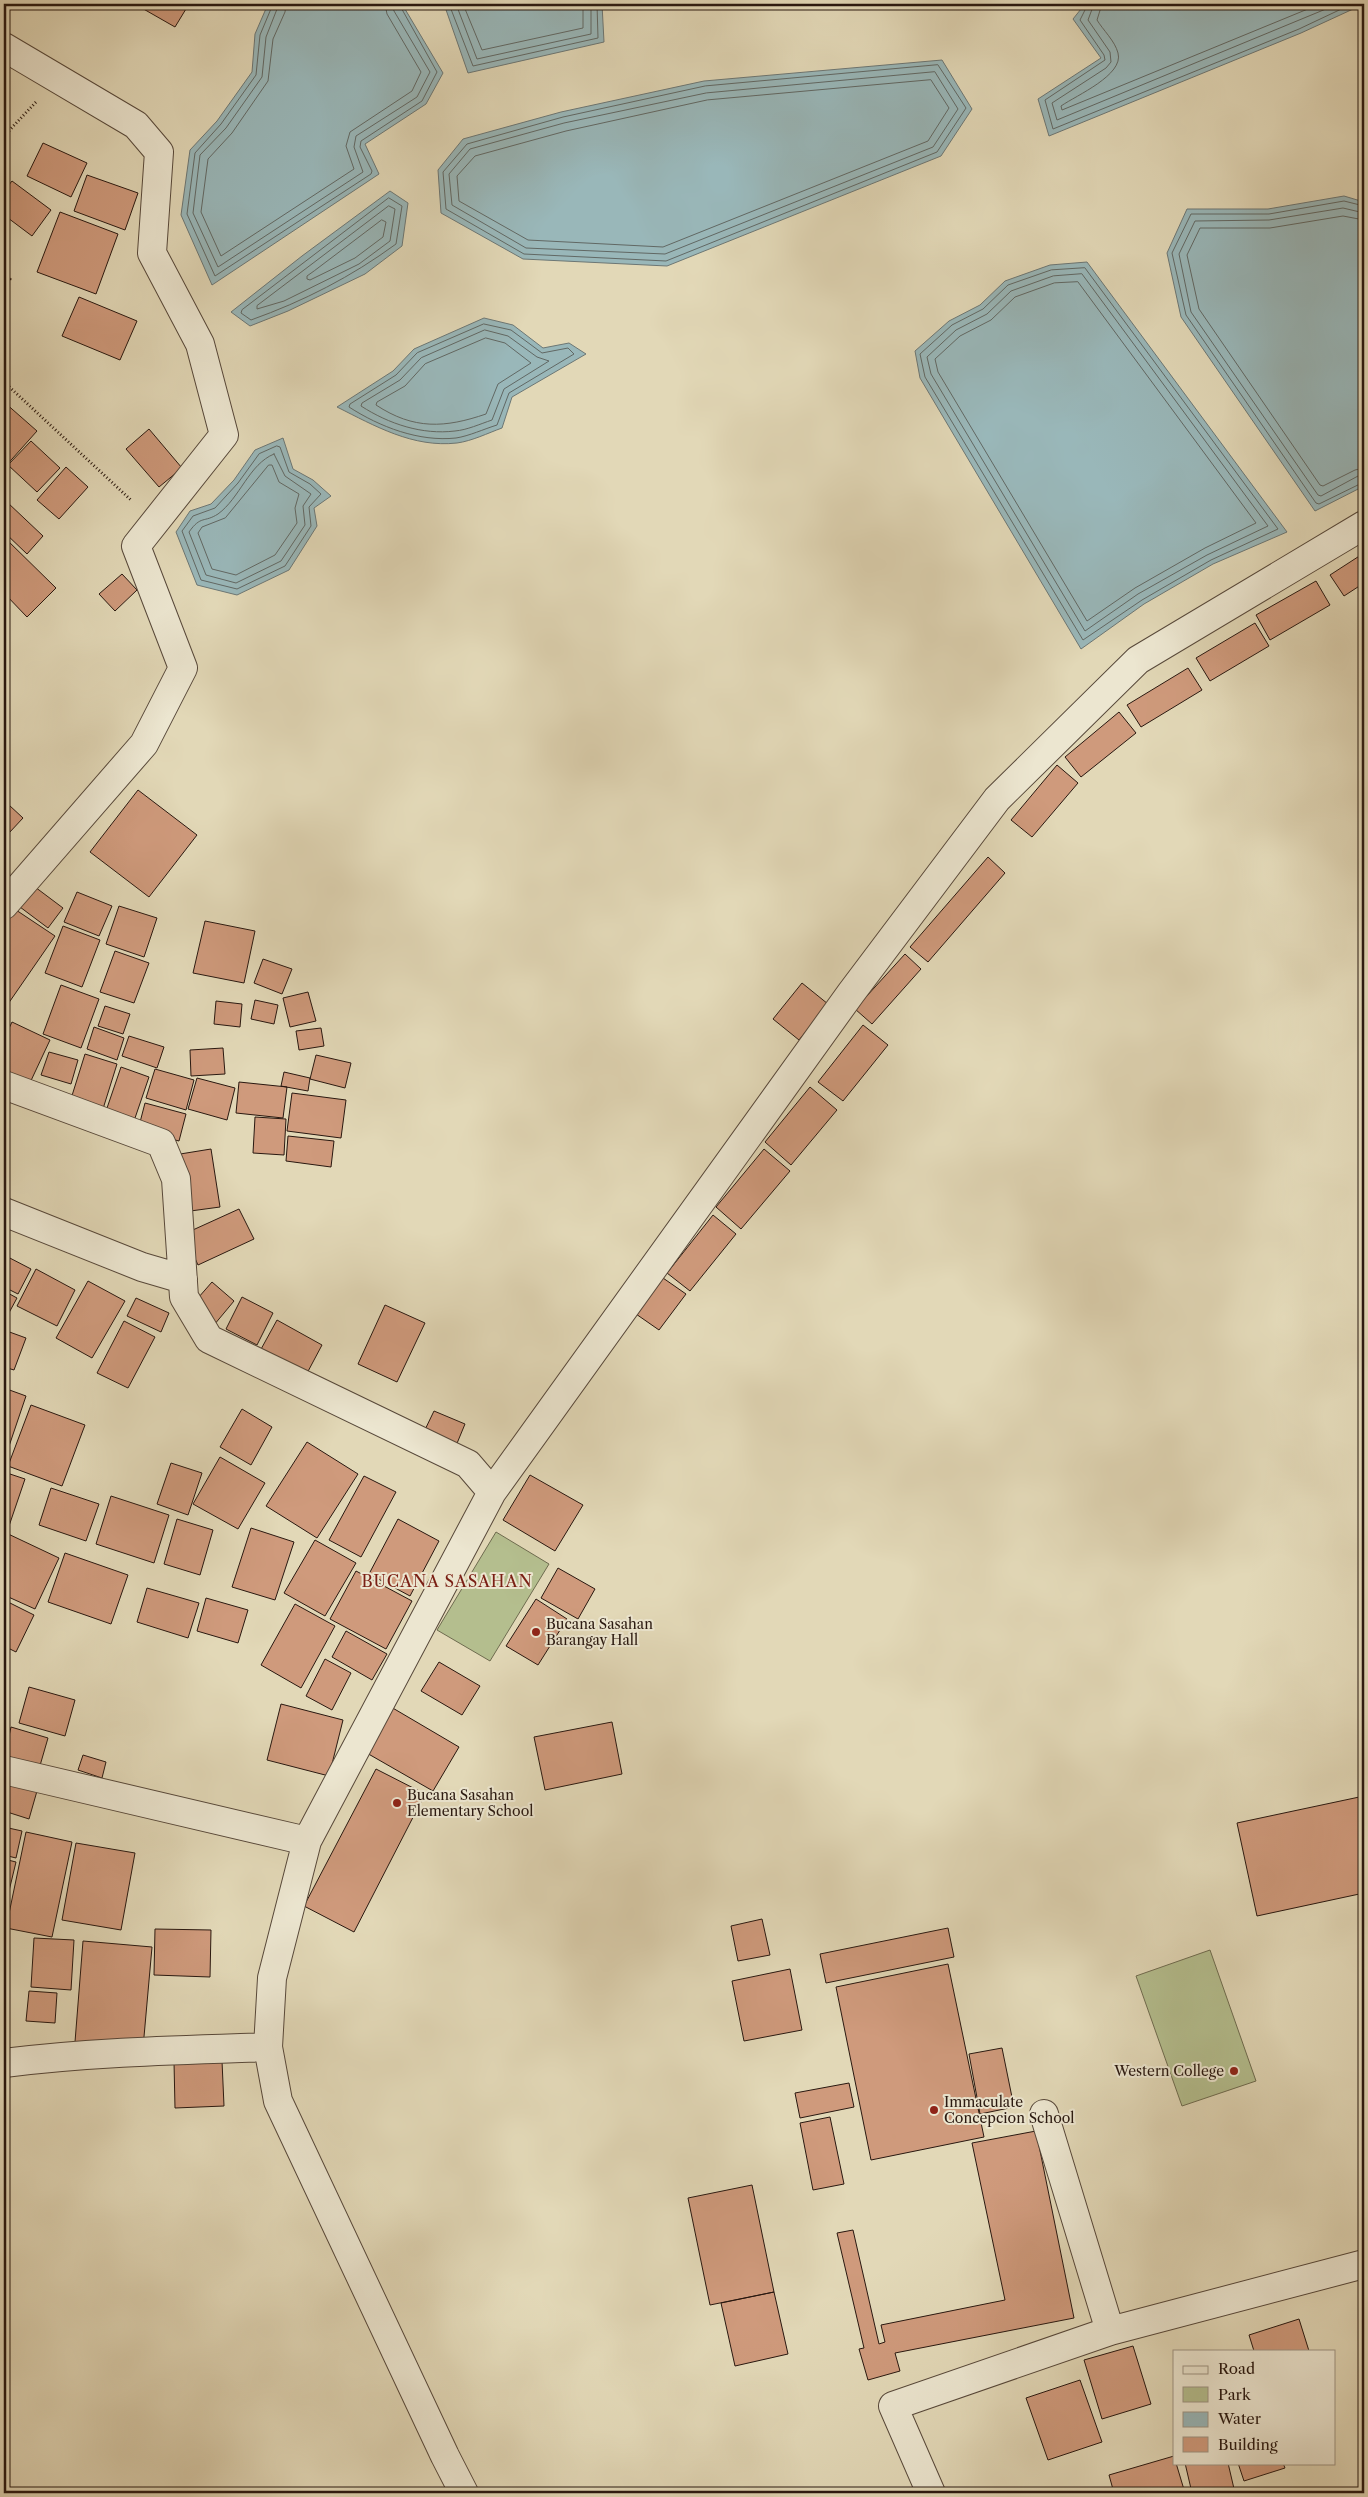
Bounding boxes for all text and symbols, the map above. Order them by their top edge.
district label: BUCANA SASAHAN [361,1571,533,1591]
place label: Bucana Sasahan Barangay Hall [546,1615,653,1649]
marker: Bucana Sasahan Barangay Hall [530,1626,542,1638]
place label: Bucana Sasahan Elementary School [407,1786,533,1820]
marker: Bucana Sasahan Elementary School [391,1797,403,1809]
place label: Western College [1113,2062,1224,2080]
marker: Western College [1228,2065,1240,2077]
place label: Immaculate Concepcion School [944,2093,1074,2127]
marker: Immaculate Concepcion School [928,2104,940,2116]
legend [1173,2350,1336,2464]
text: Road [1218,2359,1255,2378]
text: Park [1218,2385,1252,2404]
text: Water [1217,2409,1262,2428]
text: Building [1218,2435,1278,2454]

